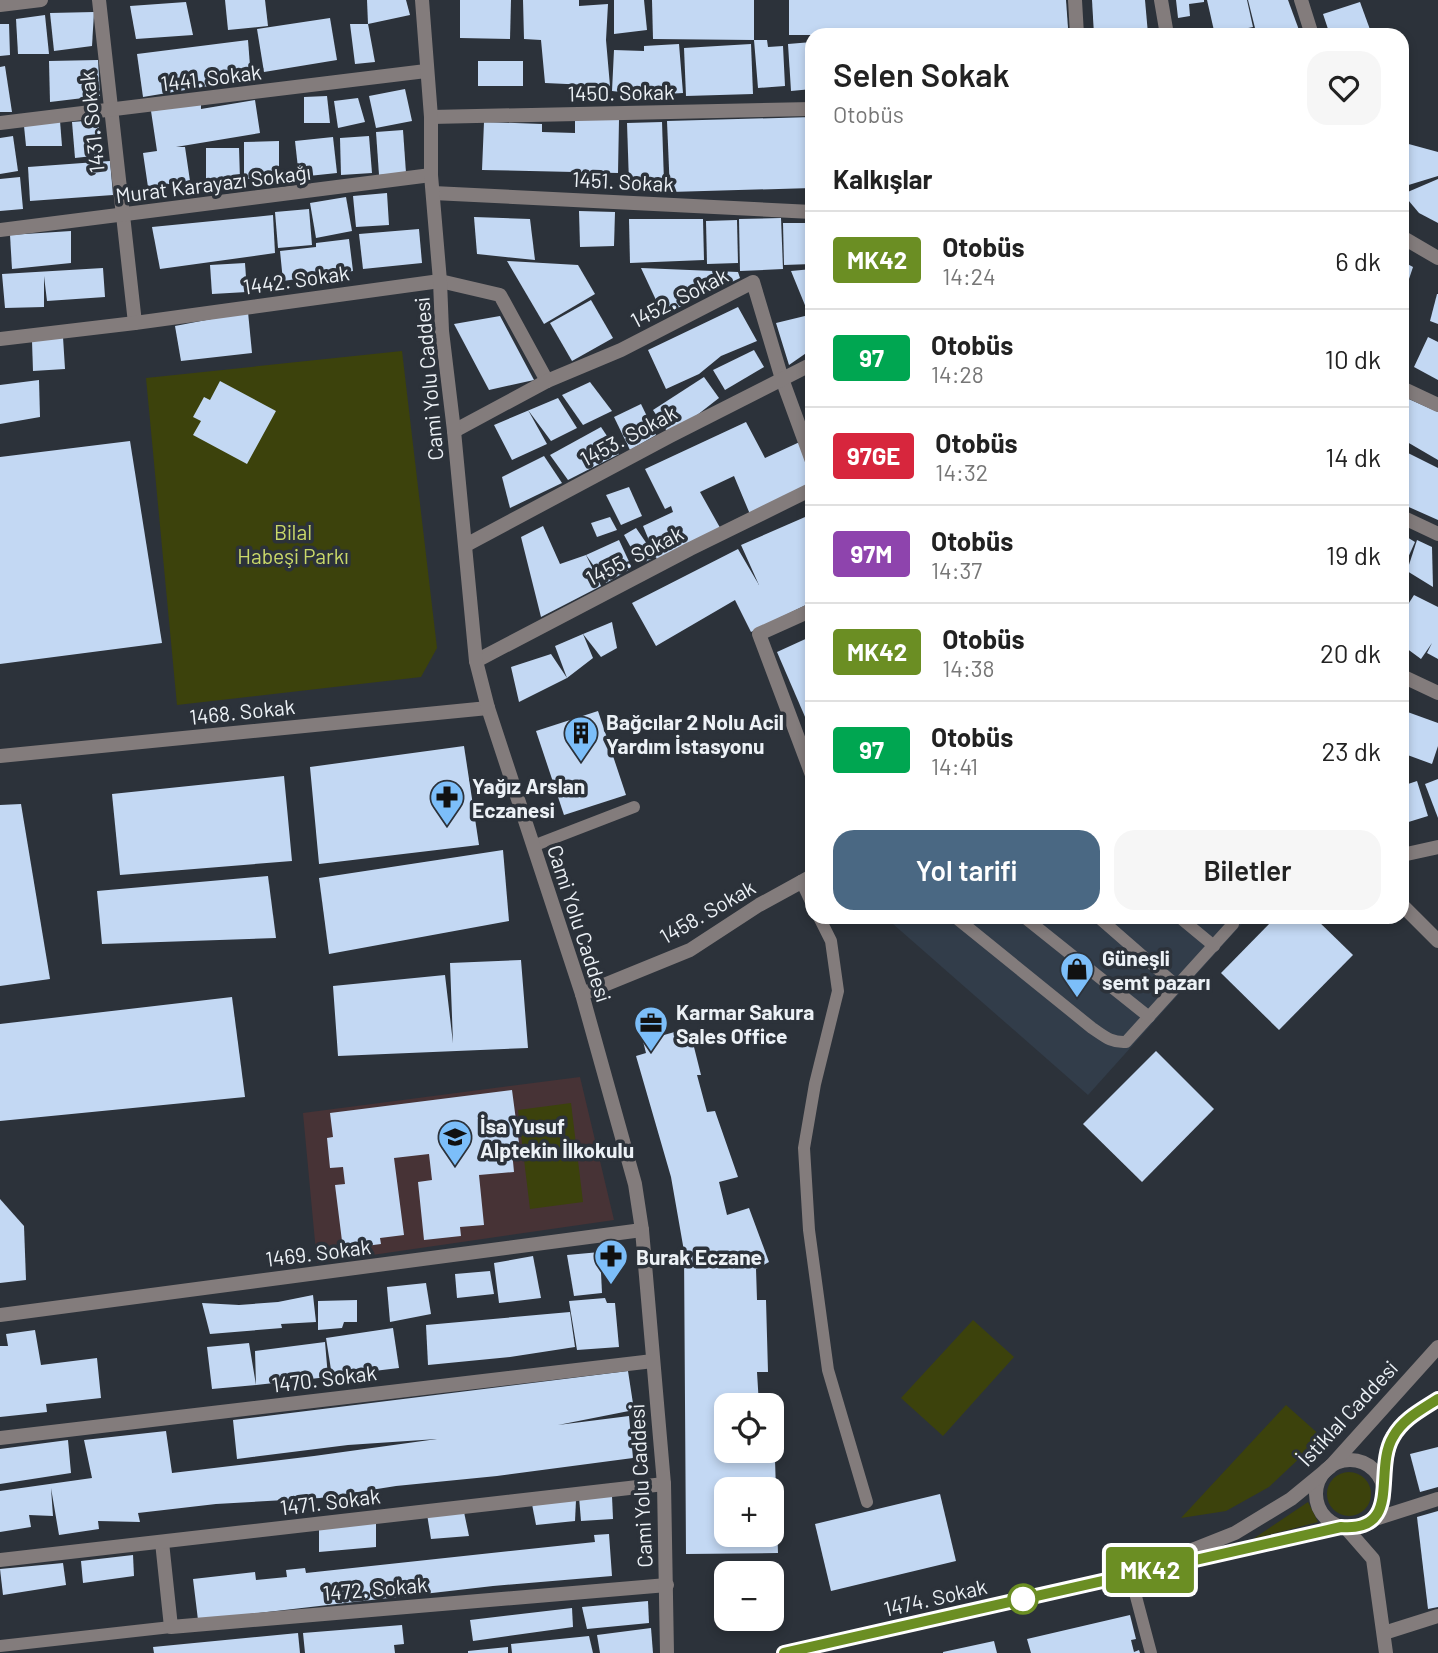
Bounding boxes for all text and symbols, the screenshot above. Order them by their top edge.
button: heart [1307,51,1381,125]
text: Selen Sokak [833,54,1010,94]
street label: 1441. Sokak [159,58,263,96]
street label: 1431. Sokak [73,70,109,174]
street label: 1450. Sokak [567,79,675,105]
text: Otobüs [833,100,904,128]
street label: Murat Karayazı Sokağı [114,159,312,207]
text: Kalkışlar [833,163,933,194]
street label: 1451. Sokak [572,166,674,196]
text: Otobüs [942,231,1024,262]
text: MK42 [847,245,907,274]
text: 6 dk [1335,245,1381,276]
street label: 1442. Sokak [241,259,351,299]
street label: 1452. Sokak [626,262,732,332]
text: 14:24 [942,262,996,290]
street label: Cami Yolu Caddesi [408,296,448,462]
text: Otobüs [931,329,1013,360]
text: 97 [859,343,884,372]
text: 10 dk [1325,343,1381,374]
text: 14:28 [931,360,984,388]
street label: 1453. Sokak [575,399,681,471]
text: Otobüs [935,427,1018,458]
text: 97GE [847,441,900,470]
text: 14 dk [1325,441,1381,472]
text: 14:32 [935,458,988,486]
park label: Bilal Habeşi Parkı [237,519,349,568]
street label: 1455. Sokak [581,520,687,590]
text: Otobüs [931,525,1013,556]
text: 97M [851,539,892,568]
text: 19 dk [1326,539,1381,570]
text: 14:37 [931,556,982,584]
text: Otobüs [942,623,1024,654]
text: MK42 [847,637,907,666]
text: 20 dk [1320,637,1381,668]
text: 14:38 [942,654,995,682]
street label: 1468. Sokak [188,693,296,729]
place label: Bağcılar 2 Nolu Acil Yardım İstasyonu [606,709,784,758]
building icon: Bağcılar 2 Nolu Acil Yardım İstasyonu [562,714,600,763]
text: Otobüs [931,721,1013,752]
text: 97 [859,735,884,764]
text: 23 dk [1321,735,1381,766]
text: 14:41 [931,752,978,780]
place label: Yağız Arslan Eczanesi [472,773,585,822]
pharmacy icon: Yağız Arslan Eczanesi [428,778,466,827]
button: Yol tarifi [833,830,1100,910]
button: Biletler [1114,830,1381,910]
street label: Cami Yolu Caddesi [543,841,617,1005]
street label: 1458. Sokak [655,874,759,948]
place label: Güneşli semt pazarı [1102,945,1211,994]
shop icon: Güneşli semt pazarı [1058,950,1096,999]
place label: Karmar Sakura Sales Office [676,999,814,1048]
office icon: Karmar Sakura Sales Office [632,1004,670,1053]
place label: İsa Yusuf Alptekin İlkokulu [480,1113,634,1162]
school or university icon: İsa Yusuf Alptekin İlkokulu [436,1118,474,1167]
street label: 1469. Sokak [264,1233,372,1271]
pharmacy icon: Burak Eczane [592,1237,630,1286]
place label: Burak Eczane [636,1244,762,1269]
street label: İstiklal Caddesi [1292,1355,1402,1471]
street label: 1470. Sokak [270,1359,378,1397]
map controls [714,1393,784,1631]
button: locate [714,1393,784,1463]
street label: Cami Yolu Caddesi [623,1404,657,1568]
button: + [714,1477,784,1547]
street label: 1471. Sokak [278,1482,382,1520]
line badge: MK42 [1101,1547,1199,1593]
text: MK42 [1120,1555,1180,1584]
button: − [714,1561,784,1631]
street label: 1472. Sokak [322,1571,428,1605]
street label: 1474. Sokak [881,1573,989,1621]
unlabelled marker [1008,1584,1038,1614]

